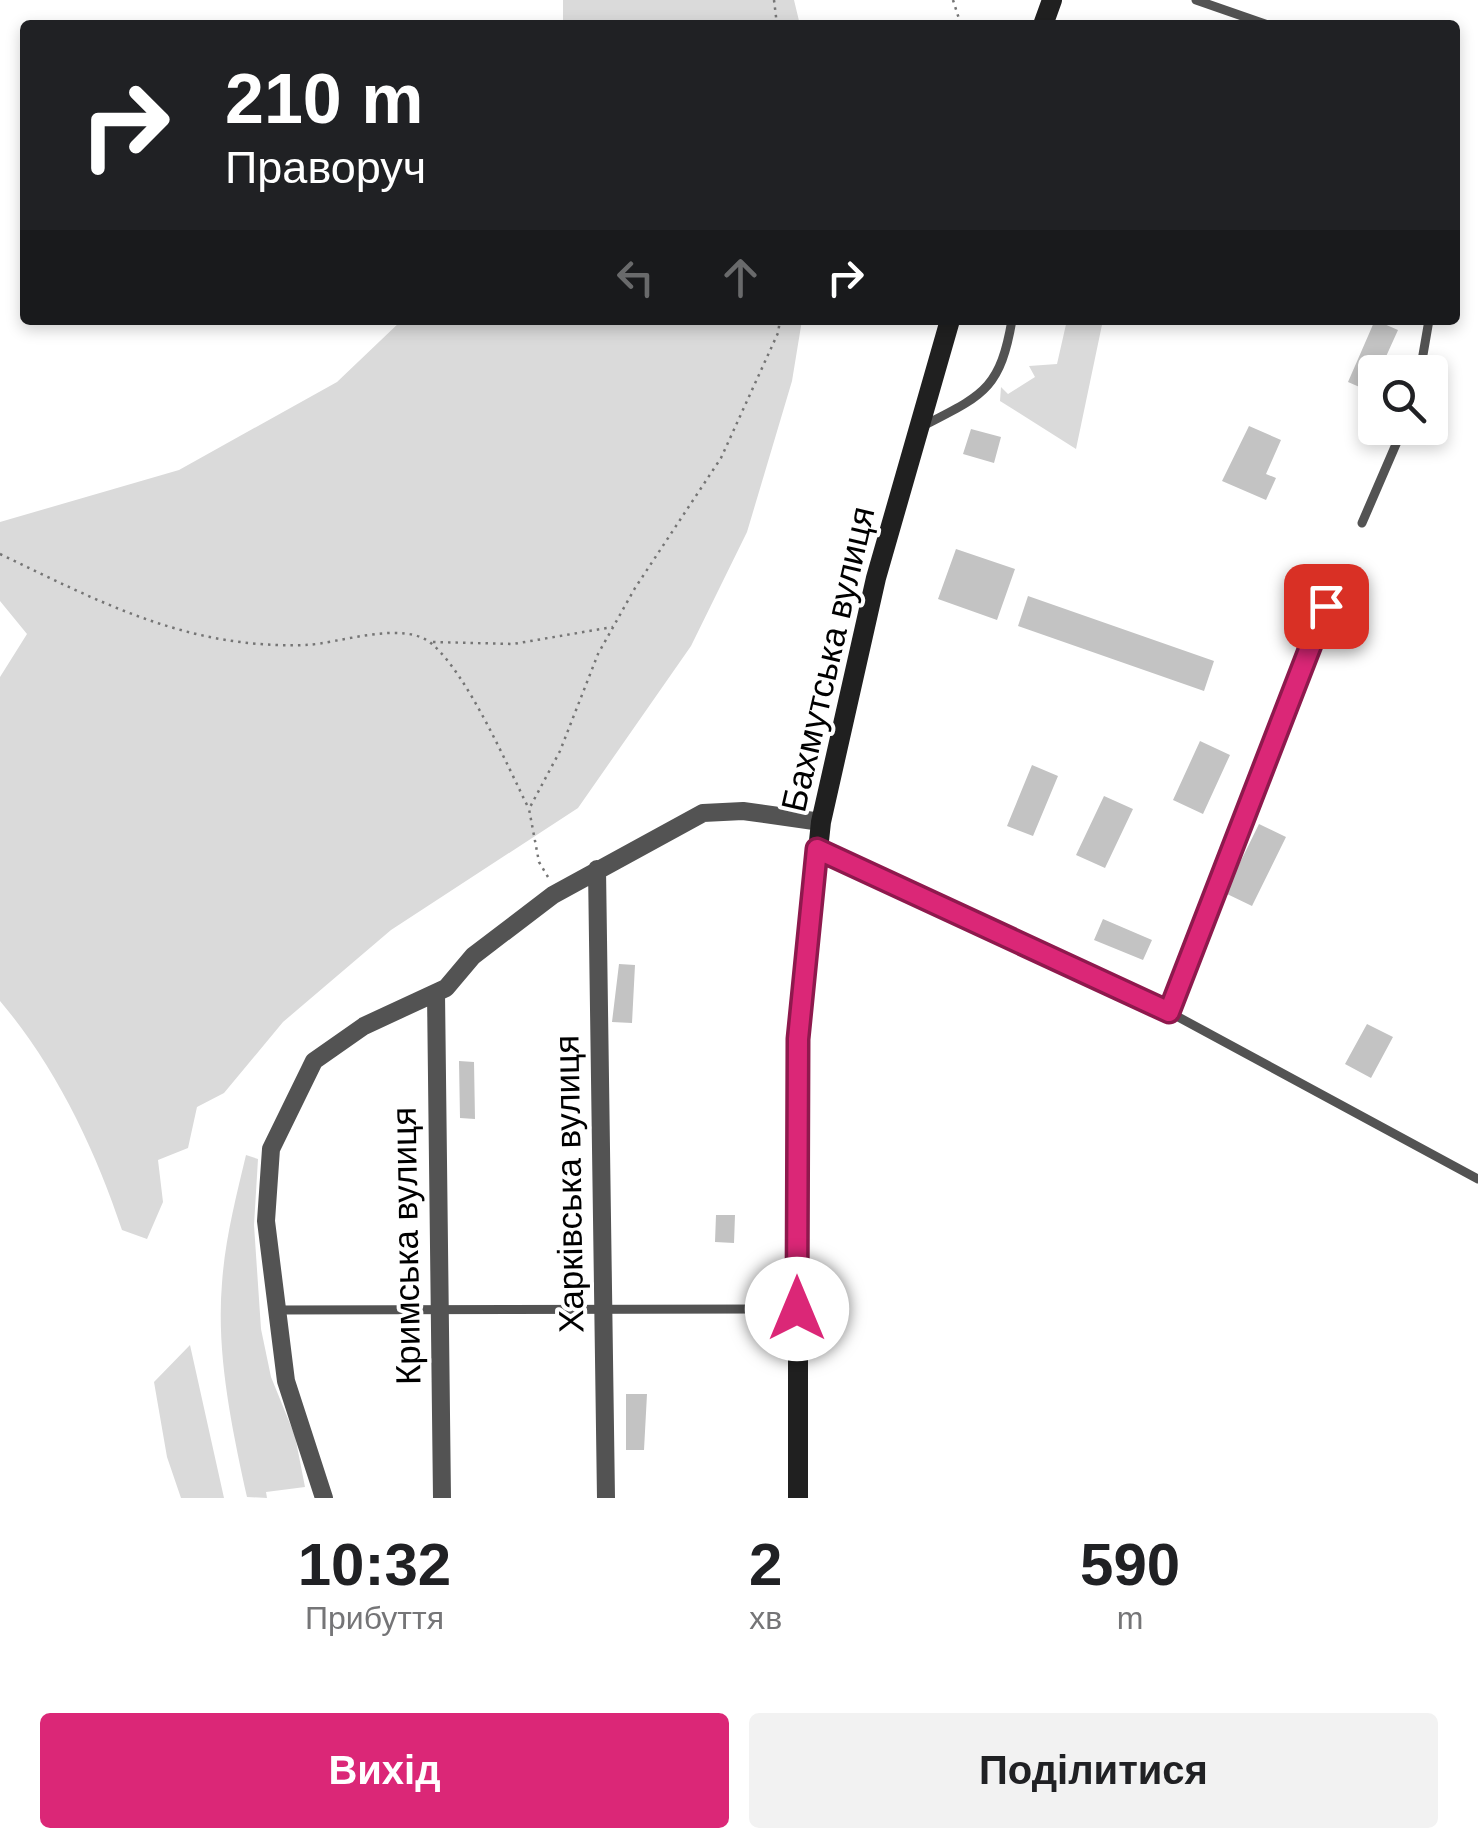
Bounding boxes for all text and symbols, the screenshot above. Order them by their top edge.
icon: right [60,60,190,190]
text: 210 m [225,60,423,138]
text: Праворуч [225,142,426,193]
icon: left [608,250,663,305]
icon: ahead [713,250,768,305]
icon: right [818,250,873,305]
map controls [1358,355,1448,445]
button: search [1358,355,1448,445]
street label: Бахмутська вулиця [773,502,882,815]
pin [1284,564,1369,649]
icon: arrive [1299,579,1354,634]
street label: Харківська вулиця [546,1035,591,1333]
street label: Кримська вулиця [384,1107,427,1385]
position arrow [745,1257,849,1361]
text: 10:32 [298,1531,451,1598]
text: 2 [749,1531,782,1598]
text: 590 [1080,1531,1180,1598]
text: Прибуття [305,1600,444,1636]
text: хв [749,1600,782,1636]
text: m [1117,1600,1143,1636]
button: Вихід [40,1713,729,1828]
button: Поділитися [749,1713,1438,1828]

